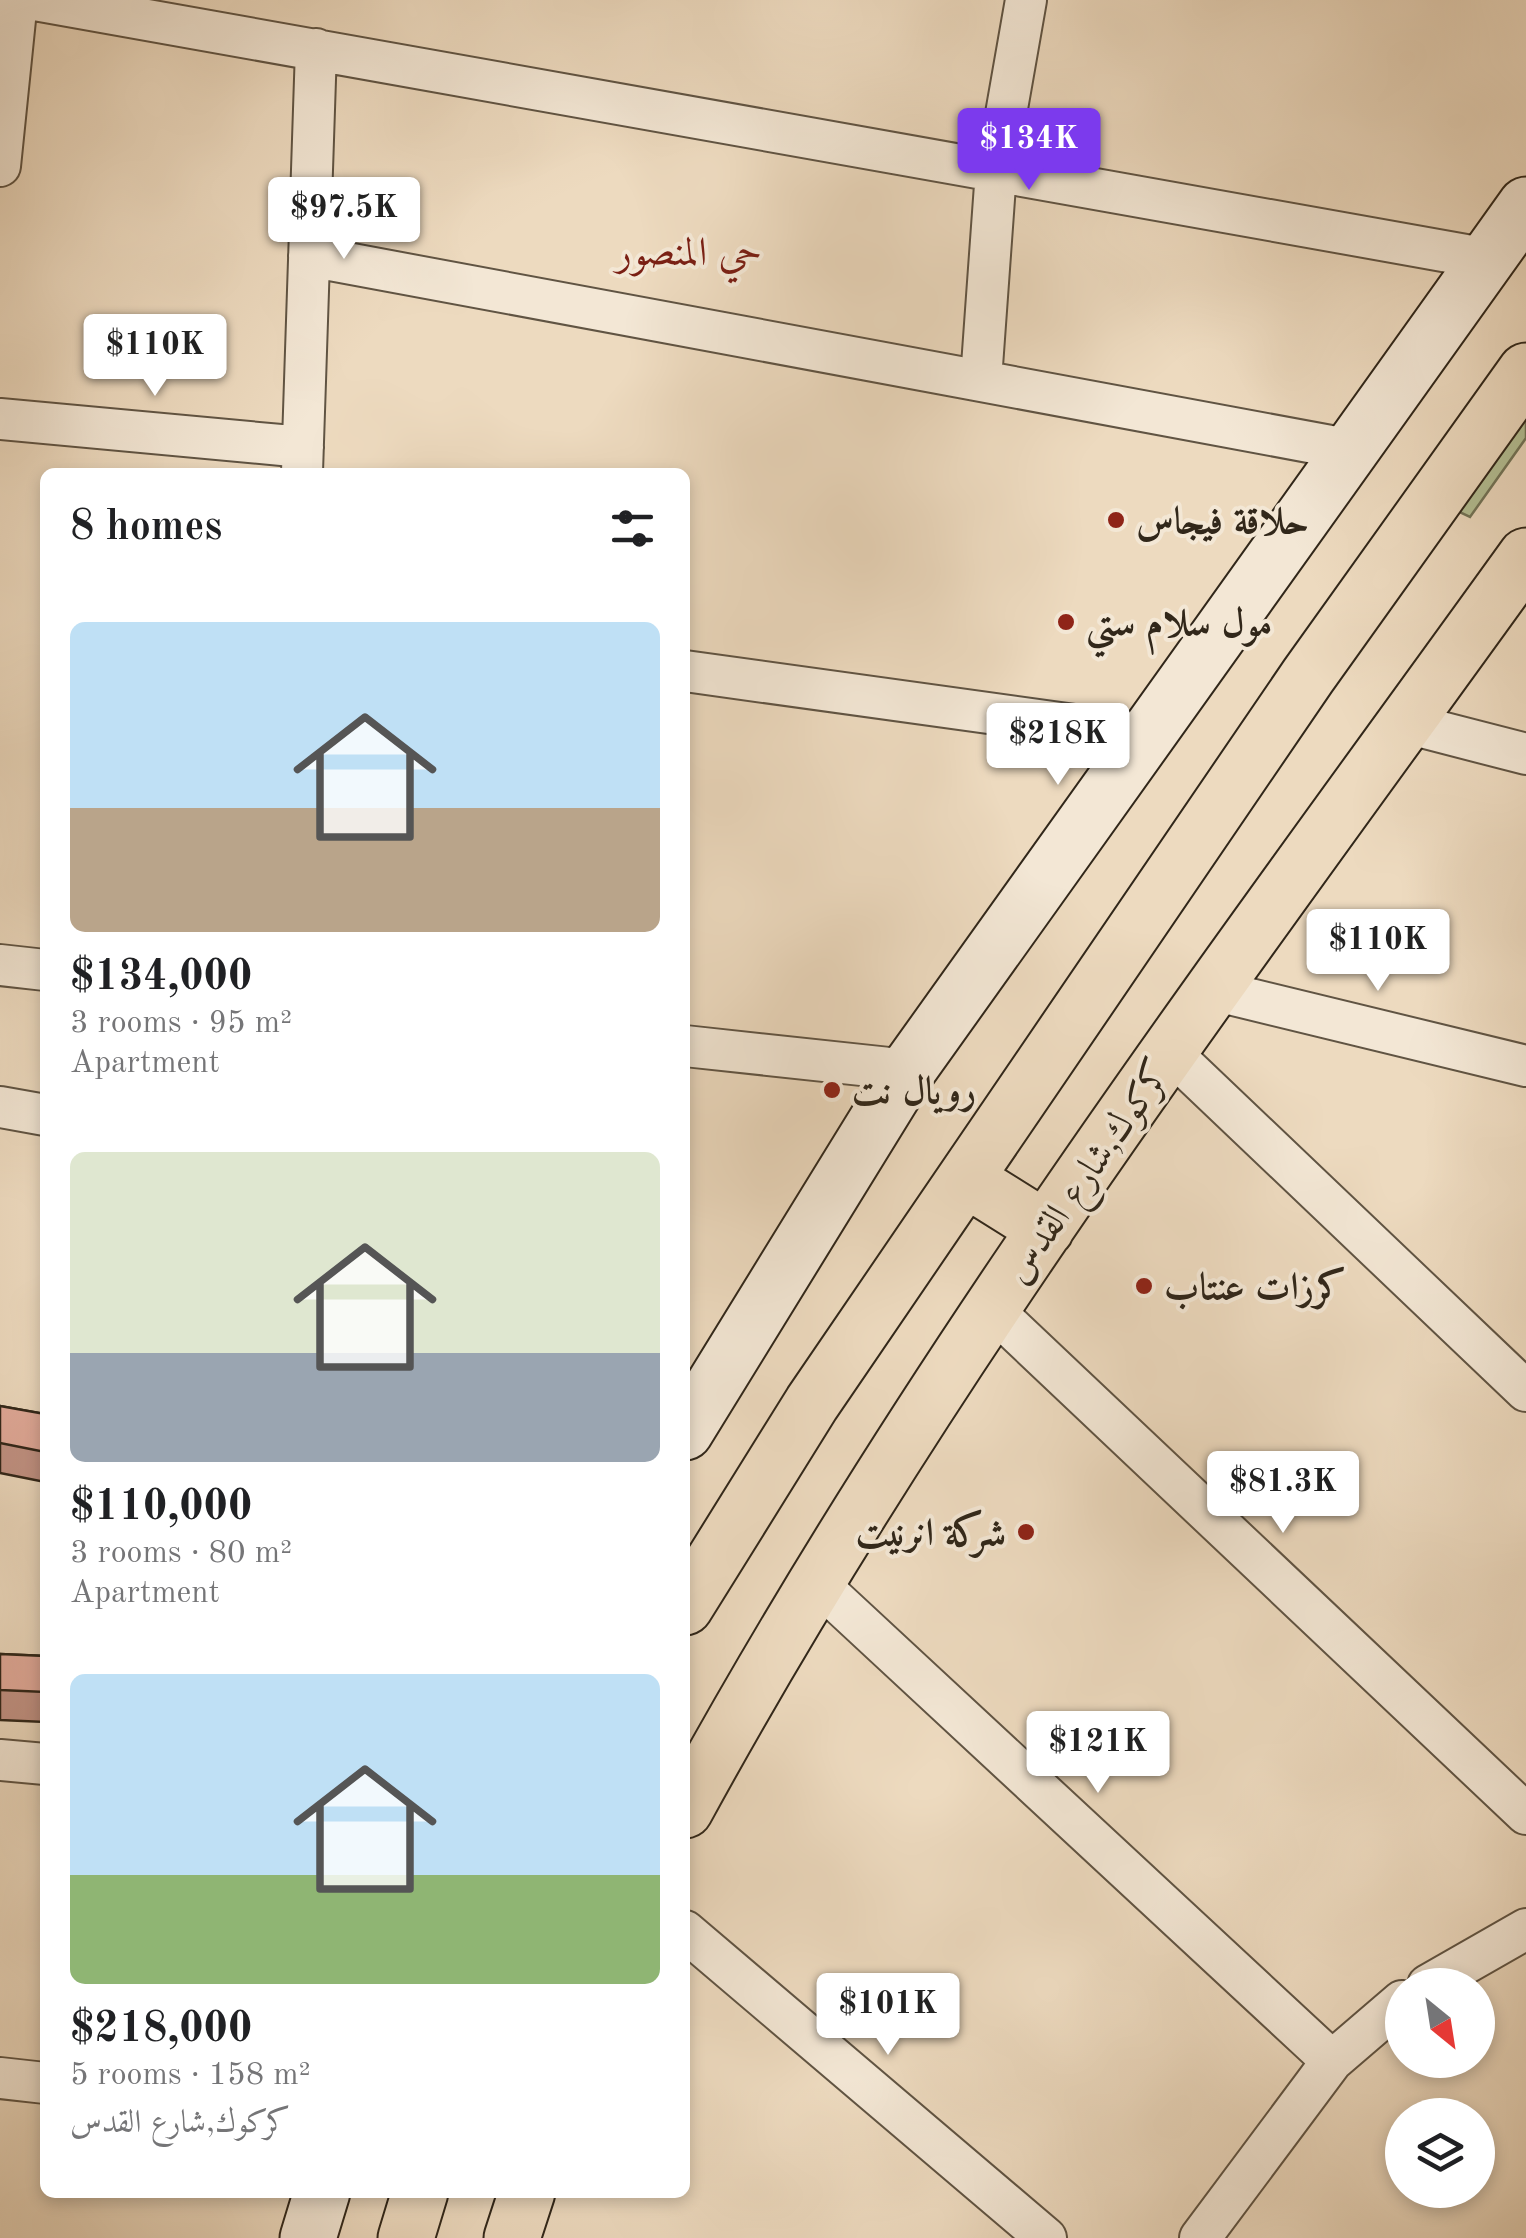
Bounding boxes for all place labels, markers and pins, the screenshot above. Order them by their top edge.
pin: $134K [959,108,1099,193]
pin: $97.5K [263,177,425,262]
pin: $110K [85,314,225,399]
place label: حلاقة فيجاس [1136,504,1309,542]
marker: حلاقة فيجاس [1105,509,1127,531]
place label: مول سلام ستي [1086,605,1272,658]
marker: مول سلام ستي [1055,611,1077,633]
pin: $218K [988,703,1128,788]
pin: $110K [1308,909,1448,994]
place label: رويال نت [852,1073,976,1114]
marker: رويال نت [821,1079,843,1101]
place label: كرزات عنتاب [1164,1266,1346,1310]
marker: كرزات عنتاب [1133,1275,1155,1297]
pin: $81.3K [1202,1451,1364,1536]
place label: شركة انرنيت [856,1509,1006,1558]
marker: شركة انرنيت [1015,1521,1037,1543]
pin: $121K [1028,1711,1168,1796]
pin: $101K [818,1973,958,2058]

